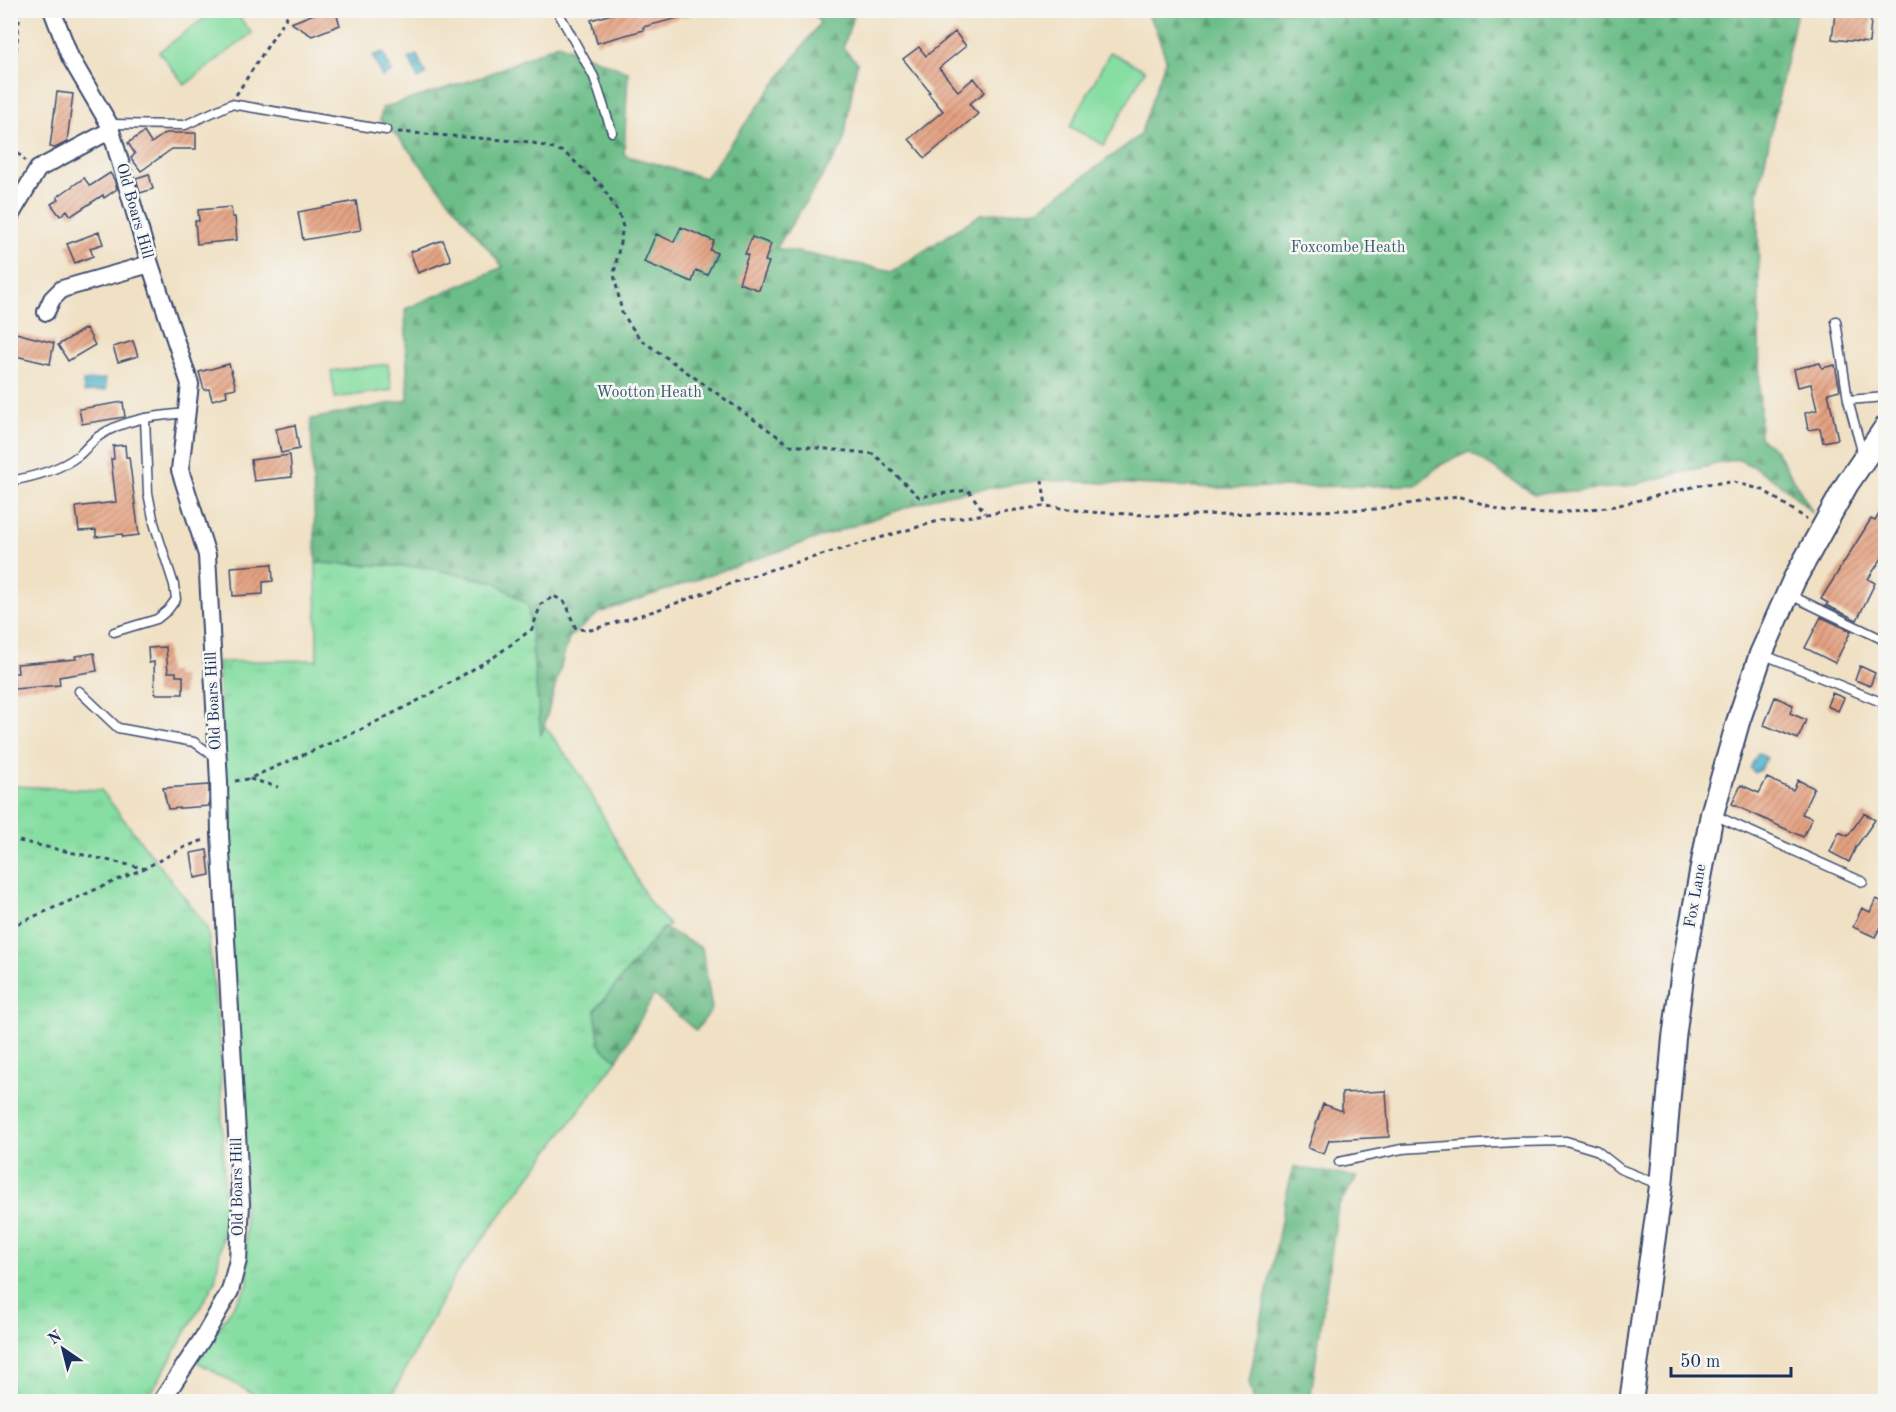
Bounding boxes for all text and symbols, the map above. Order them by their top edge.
street label: Old Boars Hill [113,161,155,261]
park label: Foxcombe Heath [1291,240,1406,256]
park label: Wootton Heath [596,385,702,401]
street label: Old Boars Hill [203,651,225,751]
street label: Fox Lane [1683,863,1709,929]
street label: Old Boars Hill [229,1137,247,1237]
north arrow [33,1319,93,1379]
text: N [46,1328,66,1348]
scale bar [1671,1340,1791,1378]
text: 50 m [1680,1353,1720,1371]

